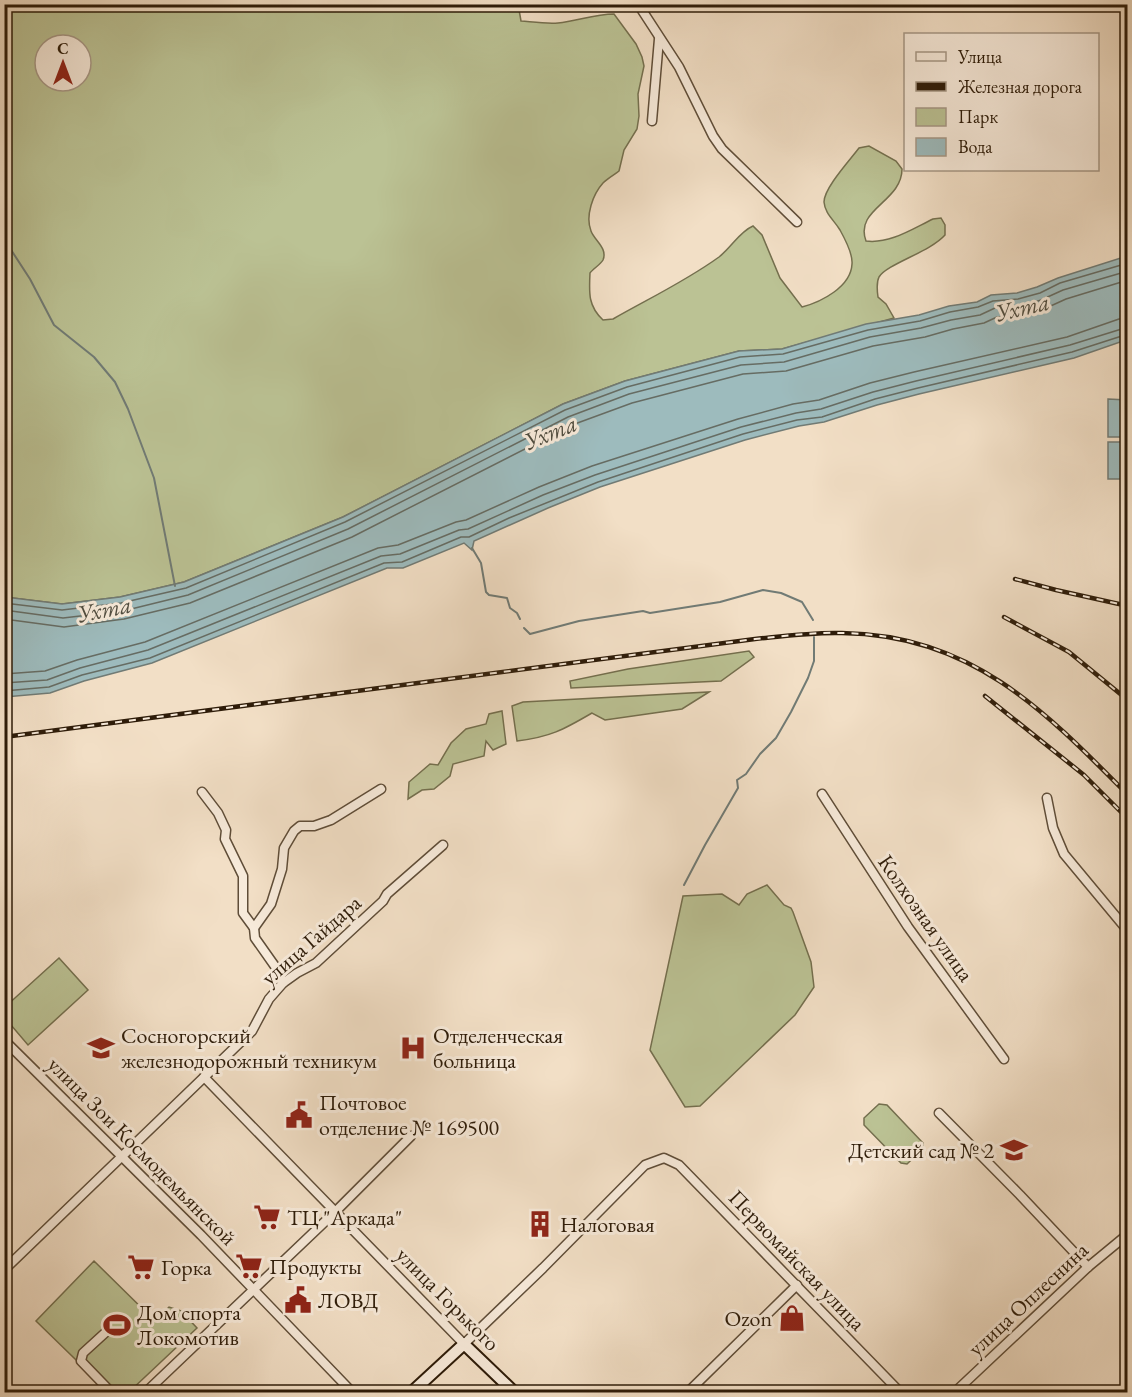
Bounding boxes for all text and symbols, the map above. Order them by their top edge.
north arrow [33,33,93,93]
legend [904,33,1099,171]
text: С [57,38,69,59]
text: Улица [957,45,1003,68]
text: Железная дорога [957,75,1083,98]
text: Парк [958,105,998,128]
text: Вода [958,135,993,158]
water label: Ухта [992,286,1052,328]
water label: Ухта [519,407,581,457]
water label: Ухта [74,589,134,629]
street label: Колхозная улица [871,849,981,987]
street label: улица Гайдара [255,888,367,992]
place label: Сосногорский железнодорожный техникум [121,1021,377,1075]
place label: Отделенческая больница [433,1021,563,1075]
school or university icon: Сосногорский железнодорожный техникум [86,1033,116,1063]
hospital icon: Отделенческая больница [398,1033,428,1063]
street label: улица Зои Космодемьянской [41,1050,243,1252]
place label: Почтовое отделение № 169500 [319,1088,499,1142]
public building icon: Почтовое отделение № 169500 [284,1100,314,1130]
school or university icon: Детский сад № 2 [999,1135,1029,1165]
place label: Детский сад № 2 [848,1136,994,1165]
street label: Первомайская улица [722,1183,872,1337]
supermarket icon: ТЦ "Аркада" [252,1202,282,1232]
place label: ТЦ "Аркада" [287,1203,402,1232]
building icon: Налоговая [525,1209,555,1239]
place label: Налоговая [560,1210,655,1239]
street label: улица Оплеснина [962,1236,1095,1362]
street label: улица Горького [390,1241,506,1357]
supermarket icon: Продукты [234,1251,264,1281]
supermarket icon: Горка [126,1252,156,1282]
place label: Продукты [269,1252,362,1281]
place label: Горка [161,1253,212,1282]
public building icon: ЛОВД [283,1285,313,1315]
place label: ЛОВД [318,1286,379,1315]
place label: Дом спорта Локомотив [137,1298,241,1352]
shop icon: Ozon [777,1303,807,1333]
place label: Ozon [724,1304,772,1333]
sports icon: Дом спорта Локомотив [102,1310,132,1340]

